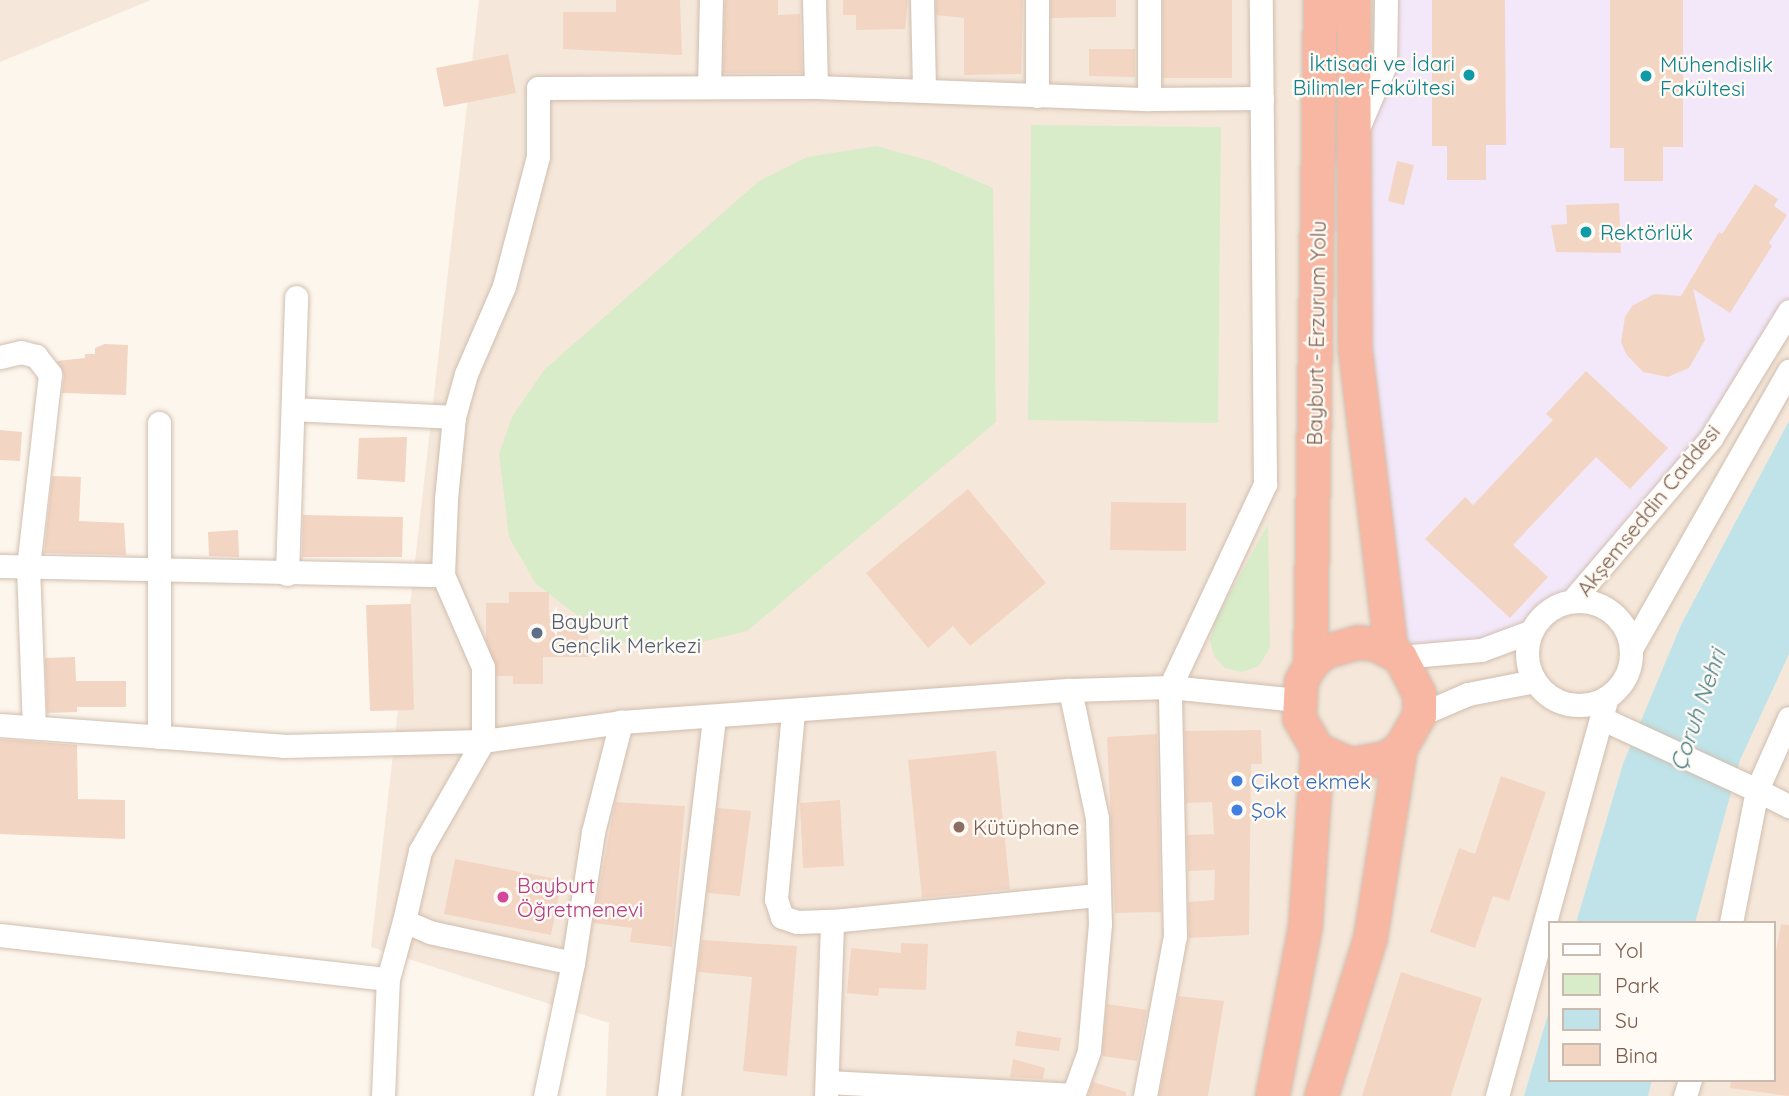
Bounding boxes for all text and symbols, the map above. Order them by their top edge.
place label: İktisadi ve İdari Bilimler Fakültesi [1293,50,1455,100]
place label: Mühendislik Fakültesi [1660,51,1773,101]
marker: İktisadi ve İdari Bilimler Fakültesi [1461,67,1477,83]
marker: Mühendislik Fakültesi [1638,68,1654,84]
place label: Rektörlük [1600,219,1693,245]
street label: Bayburt - Erzurum Yolu [1301,220,1331,446]
marker: Rektörlük [1578,224,1594,240]
street label: Akşemseddin Caddesi [1571,419,1725,601]
place label: Bayburt Gençlik Merkezi [551,608,701,658]
marker: Bayburt Gençlik Merkezi [529,625,545,641]
water label: Çoruh Nehri [1664,646,1732,774]
place label: Çikot ekmek [1251,768,1371,794]
marker: Çikot ekmek [1229,773,1245,789]
place label: Şok [1251,797,1287,823]
marker: Şok [1229,802,1245,818]
place label: Kütüphane [973,814,1079,840]
marker: Kütüphane [951,819,967,835]
place label: Bayburt Öğretmenevi [517,872,643,922]
marker: Bayburt Öğretmenevi [495,889,511,905]
legend [1548,921,1775,1082]
text: Yol [1615,937,1643,963]
text: Park [1615,972,1659,998]
text: Su [1615,1007,1639,1033]
text: Bina [1615,1042,1658,1068]

